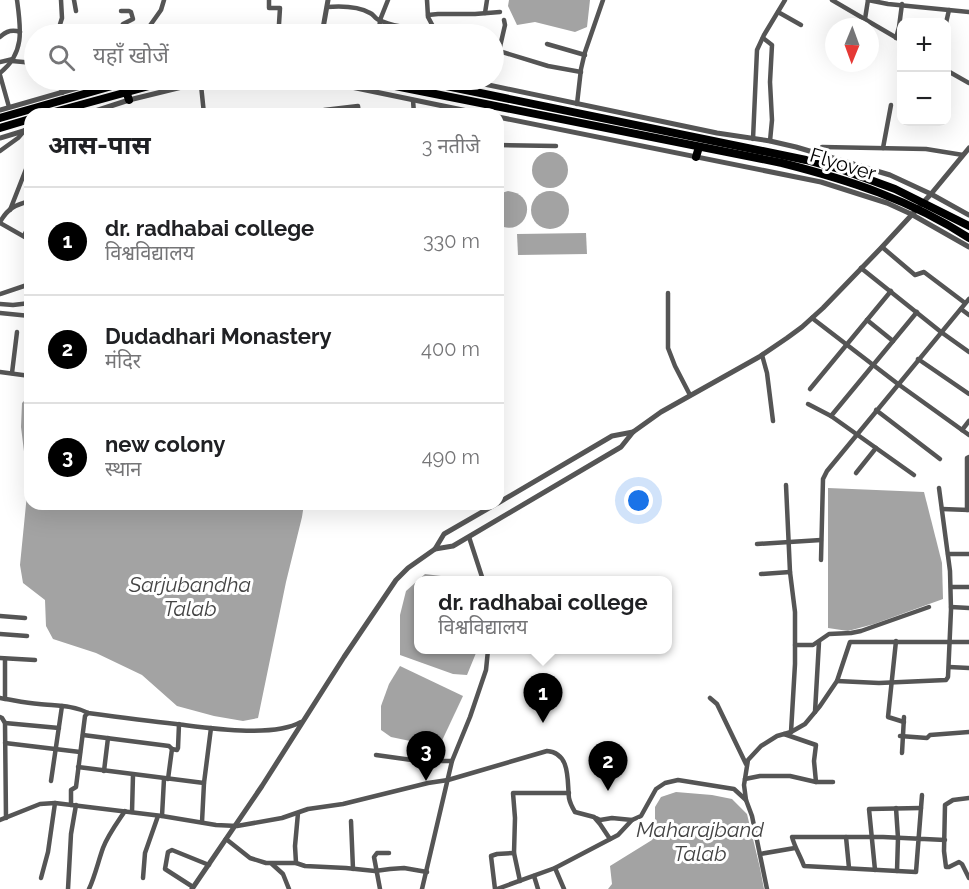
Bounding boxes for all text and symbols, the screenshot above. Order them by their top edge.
north arrow [825,18,879,72]
map controls [897,18,951,126]
button: + [897,18,951,72]
search box [24,24,504,90]
icon: search [45,41,78,74]
text: यहाँ खोजें [93,42,169,68]
button: − [897,72,951,126]
text: आस-पास [48,130,151,160]
text: 3 नतीजे [422,134,480,158]
street label: Flyover [807,143,879,185]
text: dr. radhabai college [105,215,314,241]
text: 1 [63,229,72,253]
text: 330 m [423,229,480,253]
text: विश्वविद्यालय [105,241,194,265]
text: Dudadhari Monastery [105,323,332,349]
text: 2 [62,337,73,361]
text: 400 m [421,337,480,361]
text: मंदिर [105,349,141,373]
text: new colony [105,431,225,457]
text: 3 [62,445,73,469]
text: 490 m [422,445,480,469]
text: स्थान [105,457,141,481]
your location [624,486,653,515]
water label: Sarjubandha Talab [128,572,251,621]
popup [414,576,672,654]
text: dr. radhabai college [438,589,648,615]
text: विश्वविद्यालय [438,615,528,639]
pin: 1 [524,674,562,723]
pin: 3 [406,732,446,781]
pin: 2 [588,742,628,791]
water label: Maharajband Talab [636,817,764,866]

